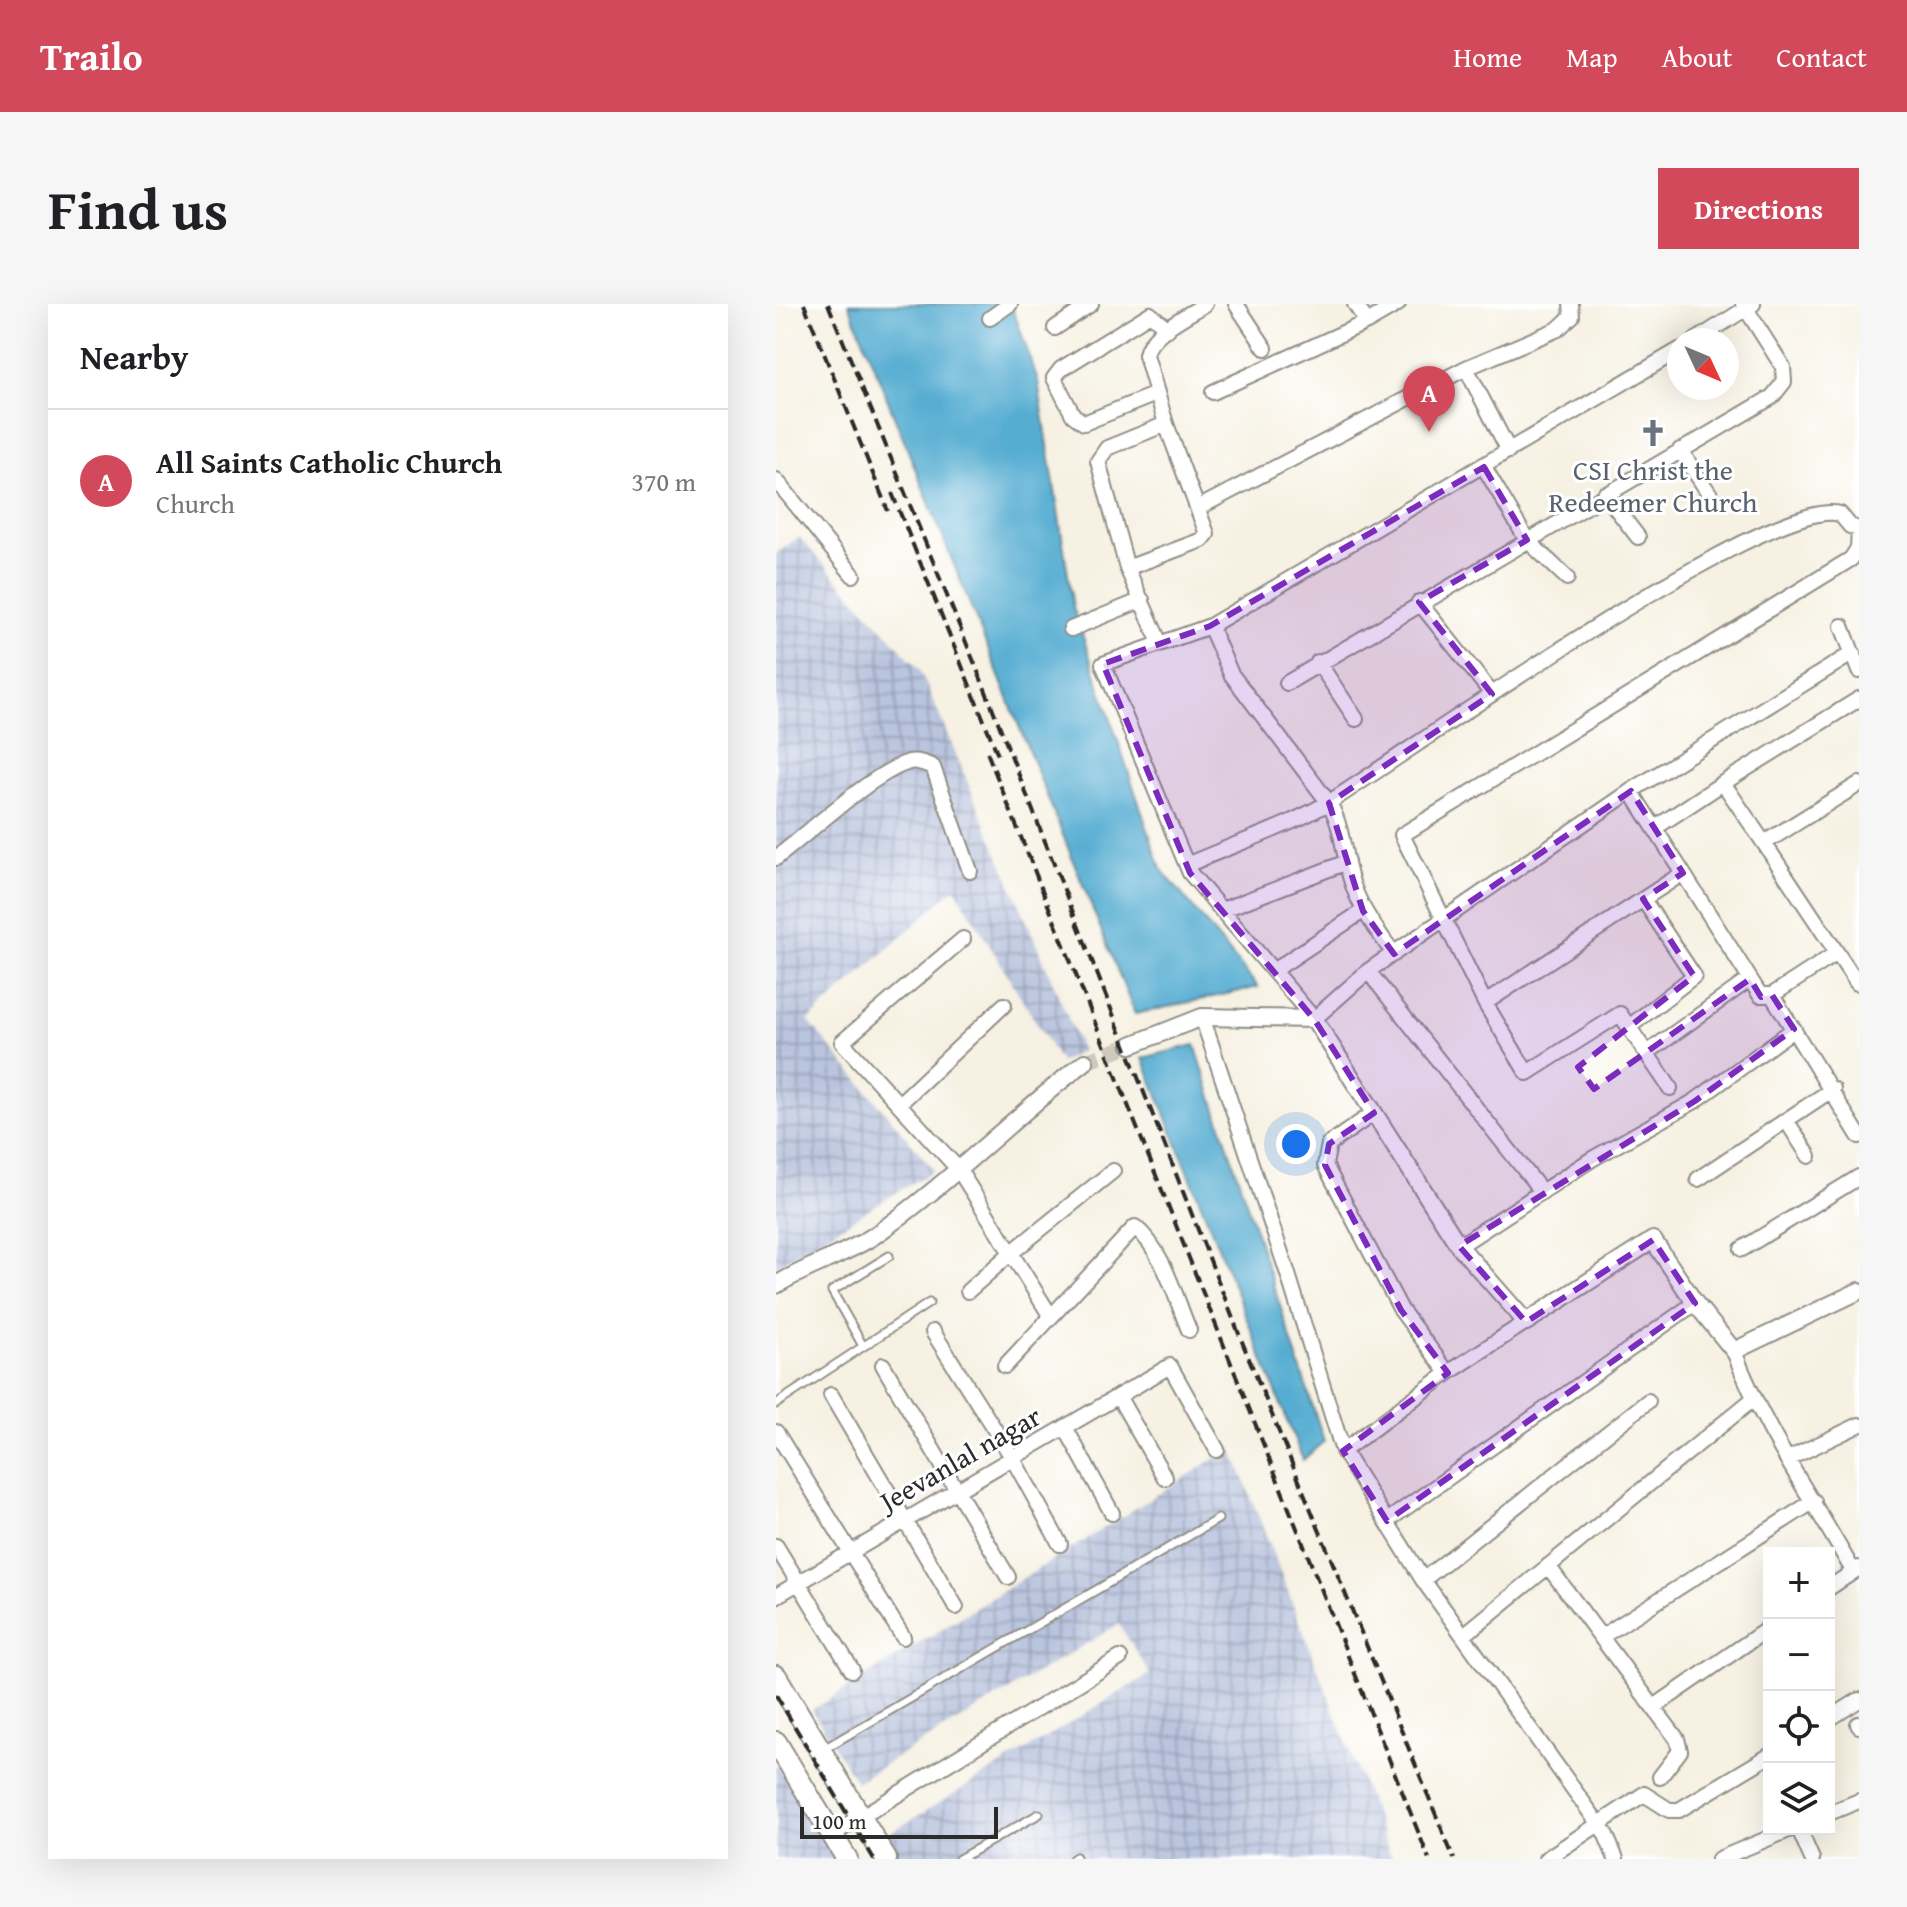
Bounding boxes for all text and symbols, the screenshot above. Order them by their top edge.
text: Trailo [40,28,143,84]
text: Home [1453,36,1522,77]
text: Map [1566,36,1618,77]
text: About [1662,36,1732,77]
text: Contact [1776,36,1867,77]
text: Find us [48,167,228,250]
button: Directions [1658,168,1859,249]
north arrow [1667,328,1739,400]
text: Nearby [80,332,189,381]
pin: A [1403,366,1455,432]
church icon: CSI Christ the Redeemer Church [1638,418,1668,448]
text: All Saints Catholic Church [156,440,502,484]
place label: CSI Christ the Redeemer Church [1548,449,1758,522]
text: A [98,462,114,501]
text: 370 m [631,462,696,501]
text: Church [156,484,235,523]
your location [1276,1124,1316,1164]
street label: Jeevanlal nagar [869,1395,1049,1522]
map controls [1763,1547,1835,1835]
button: + [1763,1547,1835,1619]
button: − [1763,1619,1835,1691]
button: locate [1763,1691,1835,1763]
button: layers [1763,1763,1835,1835]
scale bar [800,1803,998,1839]
text: 100 m [812,1805,867,1837]

